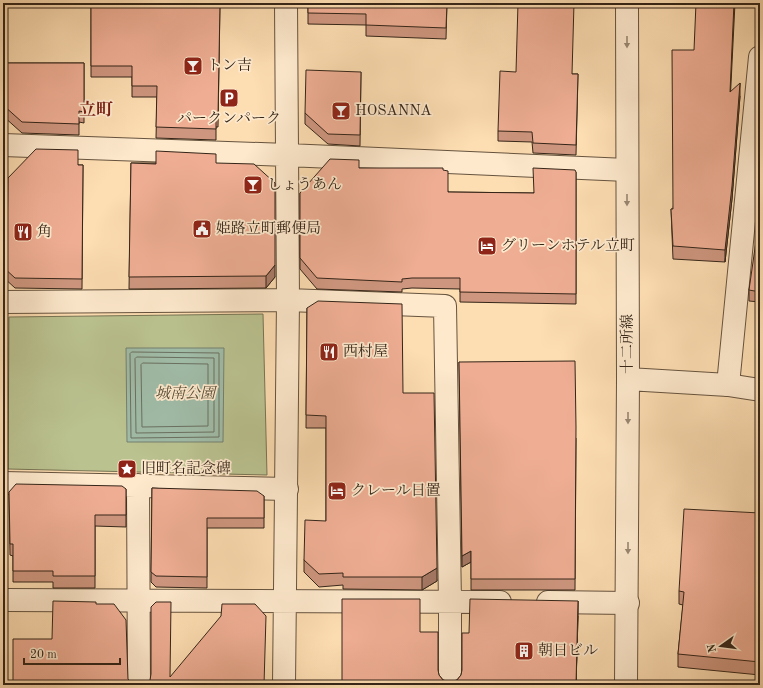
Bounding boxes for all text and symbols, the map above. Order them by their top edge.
one-way arrow [624,36,630,49]
bar icon: トン吉 [182,55,204,77]
place label: トン吉 [207,57,252,74]
parking icon: パークンパーク [218,87,240,109]
district label: 立町 [79,100,113,119]
bar icon: HOSANNA [330,100,352,122]
place label: HOSANNA [355,104,432,119]
place label: パークンパーク [177,111,281,127]
bar icon: しょうあん [242,174,264,196]
place label: しょうあん [267,176,342,193]
one-way arrow [624,194,630,207]
public building icon: 姫路立町郵便局 [191,218,213,240]
place label: 姫路立町郵便局 [216,220,321,237]
restaurant icon: 角 [12,221,34,243]
place label: 角 [37,223,52,240]
hotel icon: グリーンホテル立町 [476,235,498,257]
place label: グリーンホテル立町 [501,237,635,254]
street label: 十二所線 [619,314,636,374]
restaurant icon: 西村屋 [318,341,340,363]
place label: 西村屋 [343,343,388,360]
park label: 城南公園 [155,385,218,402]
one-way arrow [625,412,631,425]
place icon: 旧町名記念碑 [116,458,138,480]
place label: 旧町名記念碑 [141,460,231,477]
hotel icon: クレール日置 [326,480,348,502]
place label: クレール日置 [351,482,441,499]
one-way arrow [625,542,631,555]
north arrow [701,626,741,666]
scale bar [24,640,120,666]
building icon: 朝日ビル [513,640,535,662]
place label: 朝日ビル [538,642,598,659]
text: N [706,642,719,653]
text: 20 m [30,649,57,661]

